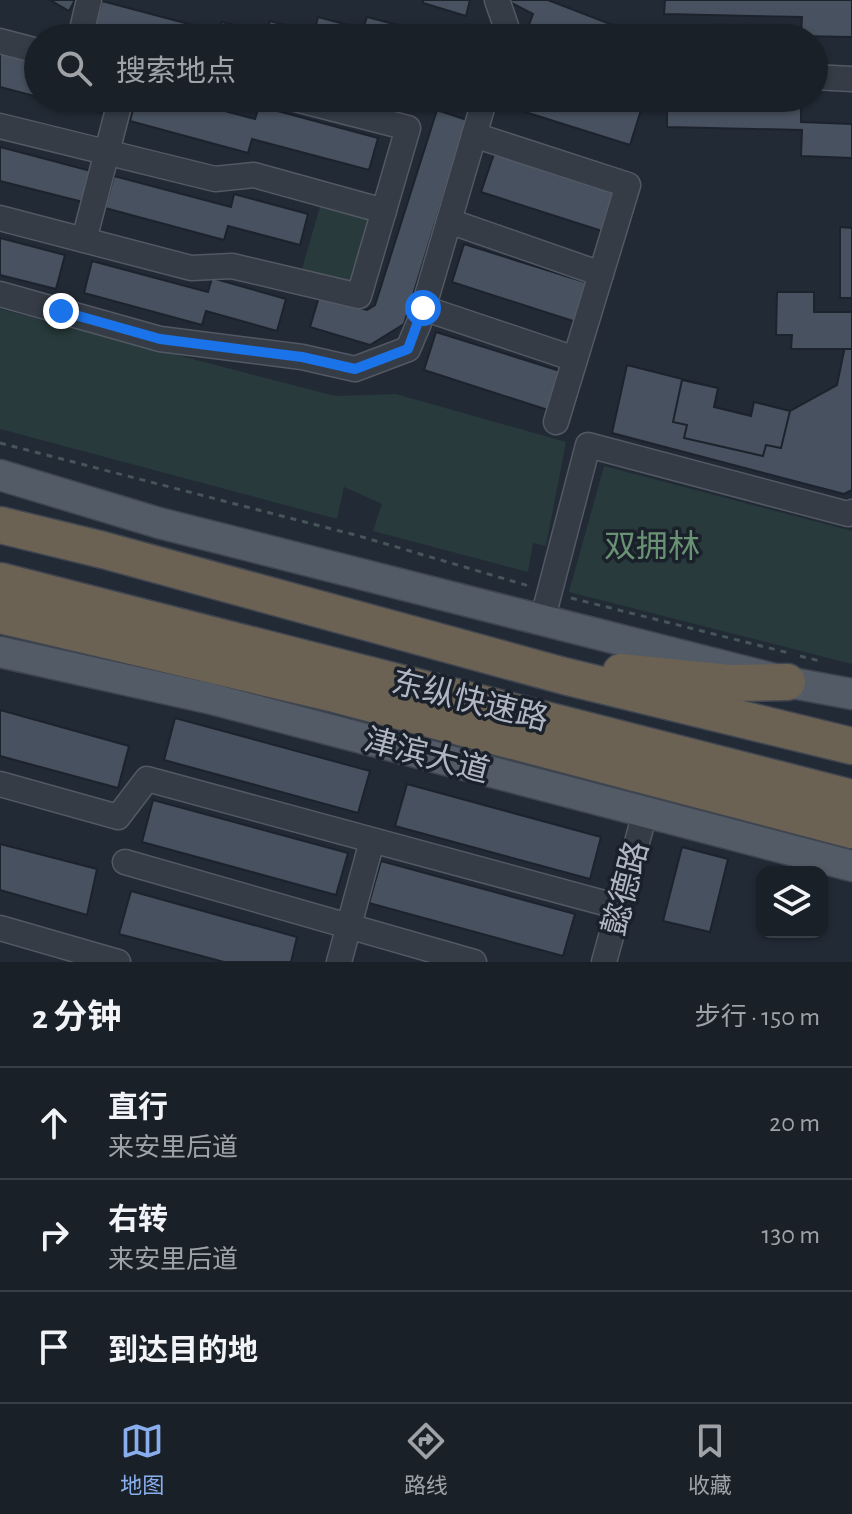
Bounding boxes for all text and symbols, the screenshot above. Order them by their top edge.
search box [24,24,828,112]
icon: search [52,46,96,90]
text: 搜索地点 [116,57,236,87]
route start [405,290,441,326]
route end [43,293,79,329]
park label: 双拥林 [604,530,700,563]
street label: 东纵快速路 [388,664,552,736]
street label: 津滨大道 [361,722,493,788]
street label: 懿德路 [596,837,654,939]
map controls [756,866,828,938]
button: layers [756,866,828,938]
text: 2 分钟 [32,1001,121,1035]
text: 步行 · 150 m [695,1004,820,1030]
text: 直行 [108,1093,168,1123]
icon: ahead [32,1101,76,1145]
text: 20 m [769,1110,820,1136]
text: 来安里后道 [108,1135,238,1161]
text: 右转 [108,1205,168,1235]
icon: right [32,1213,76,1257]
text: 130 m [762,1222,820,1248]
text: 来安里后道 [108,1247,238,1273]
icon: arrive [32,1325,76,1369]
text: 到达目的地 [108,1336,258,1366]
tab: 地图 [120,1419,164,1499]
tab: 路线 [404,1419,448,1499]
tab: 收藏 [688,1419,732,1499]

